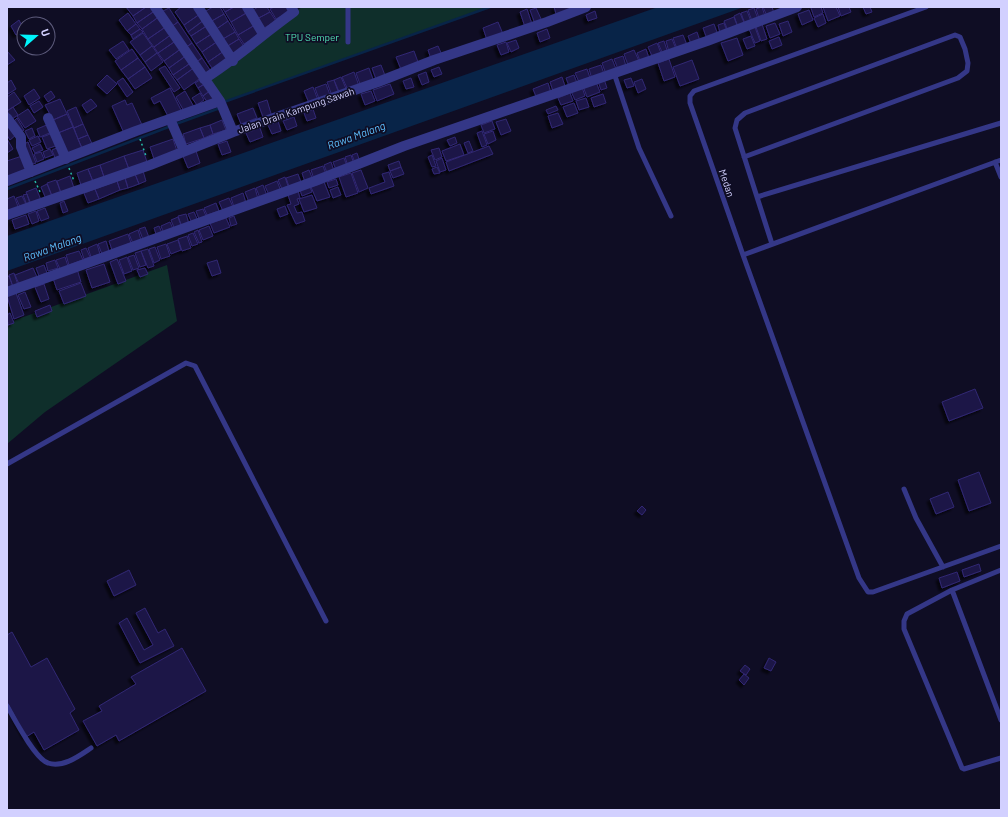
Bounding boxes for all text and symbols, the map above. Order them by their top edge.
north arrow [16,16,56,56]
text: U [39,27,53,38]
park label: TPU Semper [285,31,339,43]
street label: Jalan Drain Kampung Sawah [236,84,356,136]
water label: Rawa Malang [325,118,387,152]
street label: Medan [717,168,737,198]
water label: Rawa Malang [21,230,83,264]

